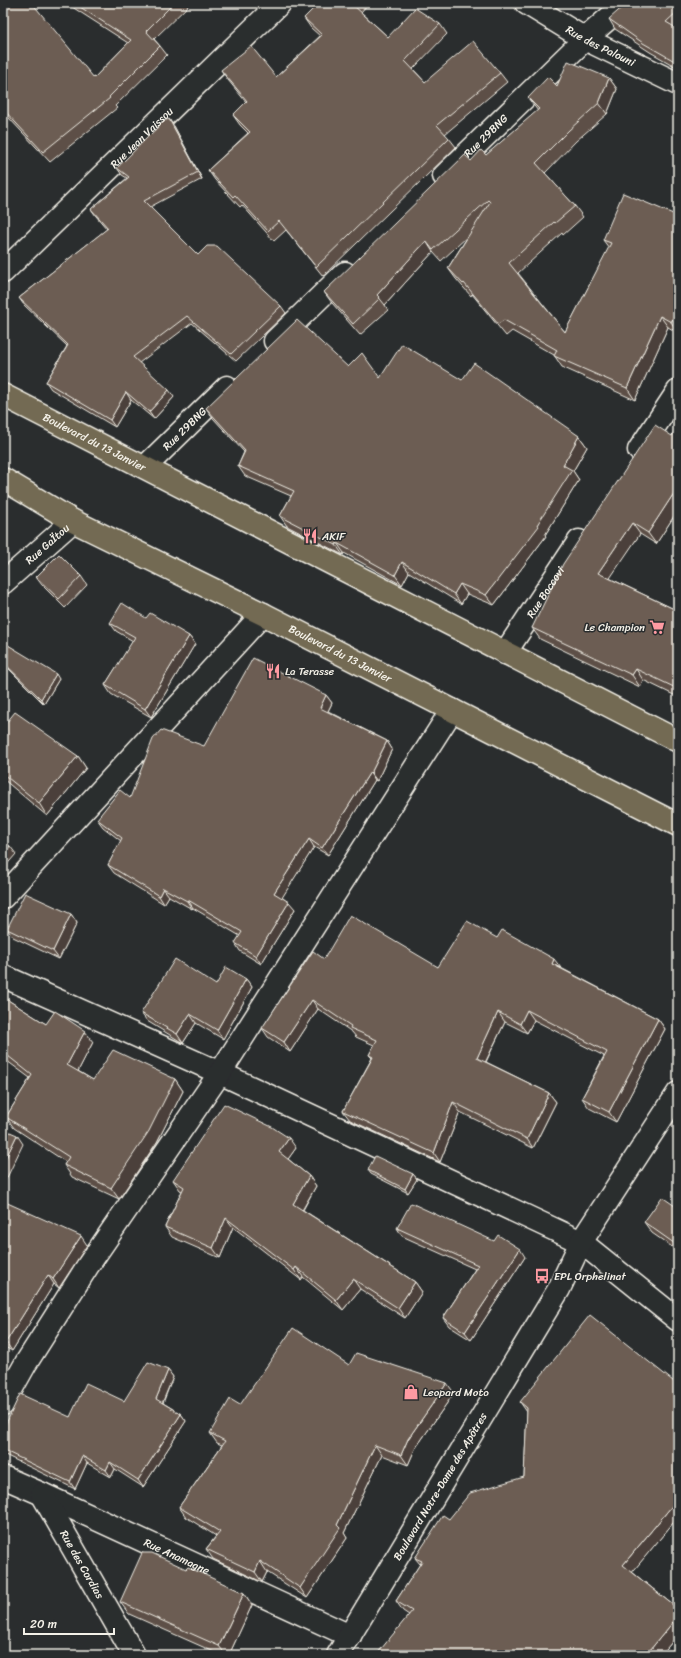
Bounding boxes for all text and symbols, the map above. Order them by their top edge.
street label: Rue des Palouni [562,20,639,72]
street label: Rue Jean Vaissou [106,102,178,173]
street label: Rue 29BNG [459,110,513,162]
street label: Rue 29BNG [158,403,211,455]
street label: Boulevard du 13 Janvier [39,408,150,477]
street label: Rue GaÏtou [21,519,74,569]
restaurant icon: AKIF [301,527,319,545]
place label: AKIF [321,527,346,546]
street label: Rue Boccovi [522,562,570,622]
place label: Le Champion [584,618,645,637]
supermarket icon: Le Champion [648,618,666,636]
street label: Boulevard du 13 Janvier [285,619,396,688]
restaurant icon: La Terasse [264,662,282,680]
place label: La Terasse [285,662,335,681]
bus stop icon: EPL Orphelinat [533,1267,551,1285]
place label: EPL Orphelinat [554,1267,626,1286]
shop icon: Leopard Moto [402,1383,420,1401]
place label: Leopard Moto [423,1383,489,1402]
street label: Boulevard Notre-Dame des Apôtres [388,1408,493,1564]
street label: Rue des Cordias [54,1527,109,1603]
street label: Rue Anamagne [140,1533,213,1580]
scale bar [24,1610,114,1636]
text: 20 m [30,1613,57,1635]

